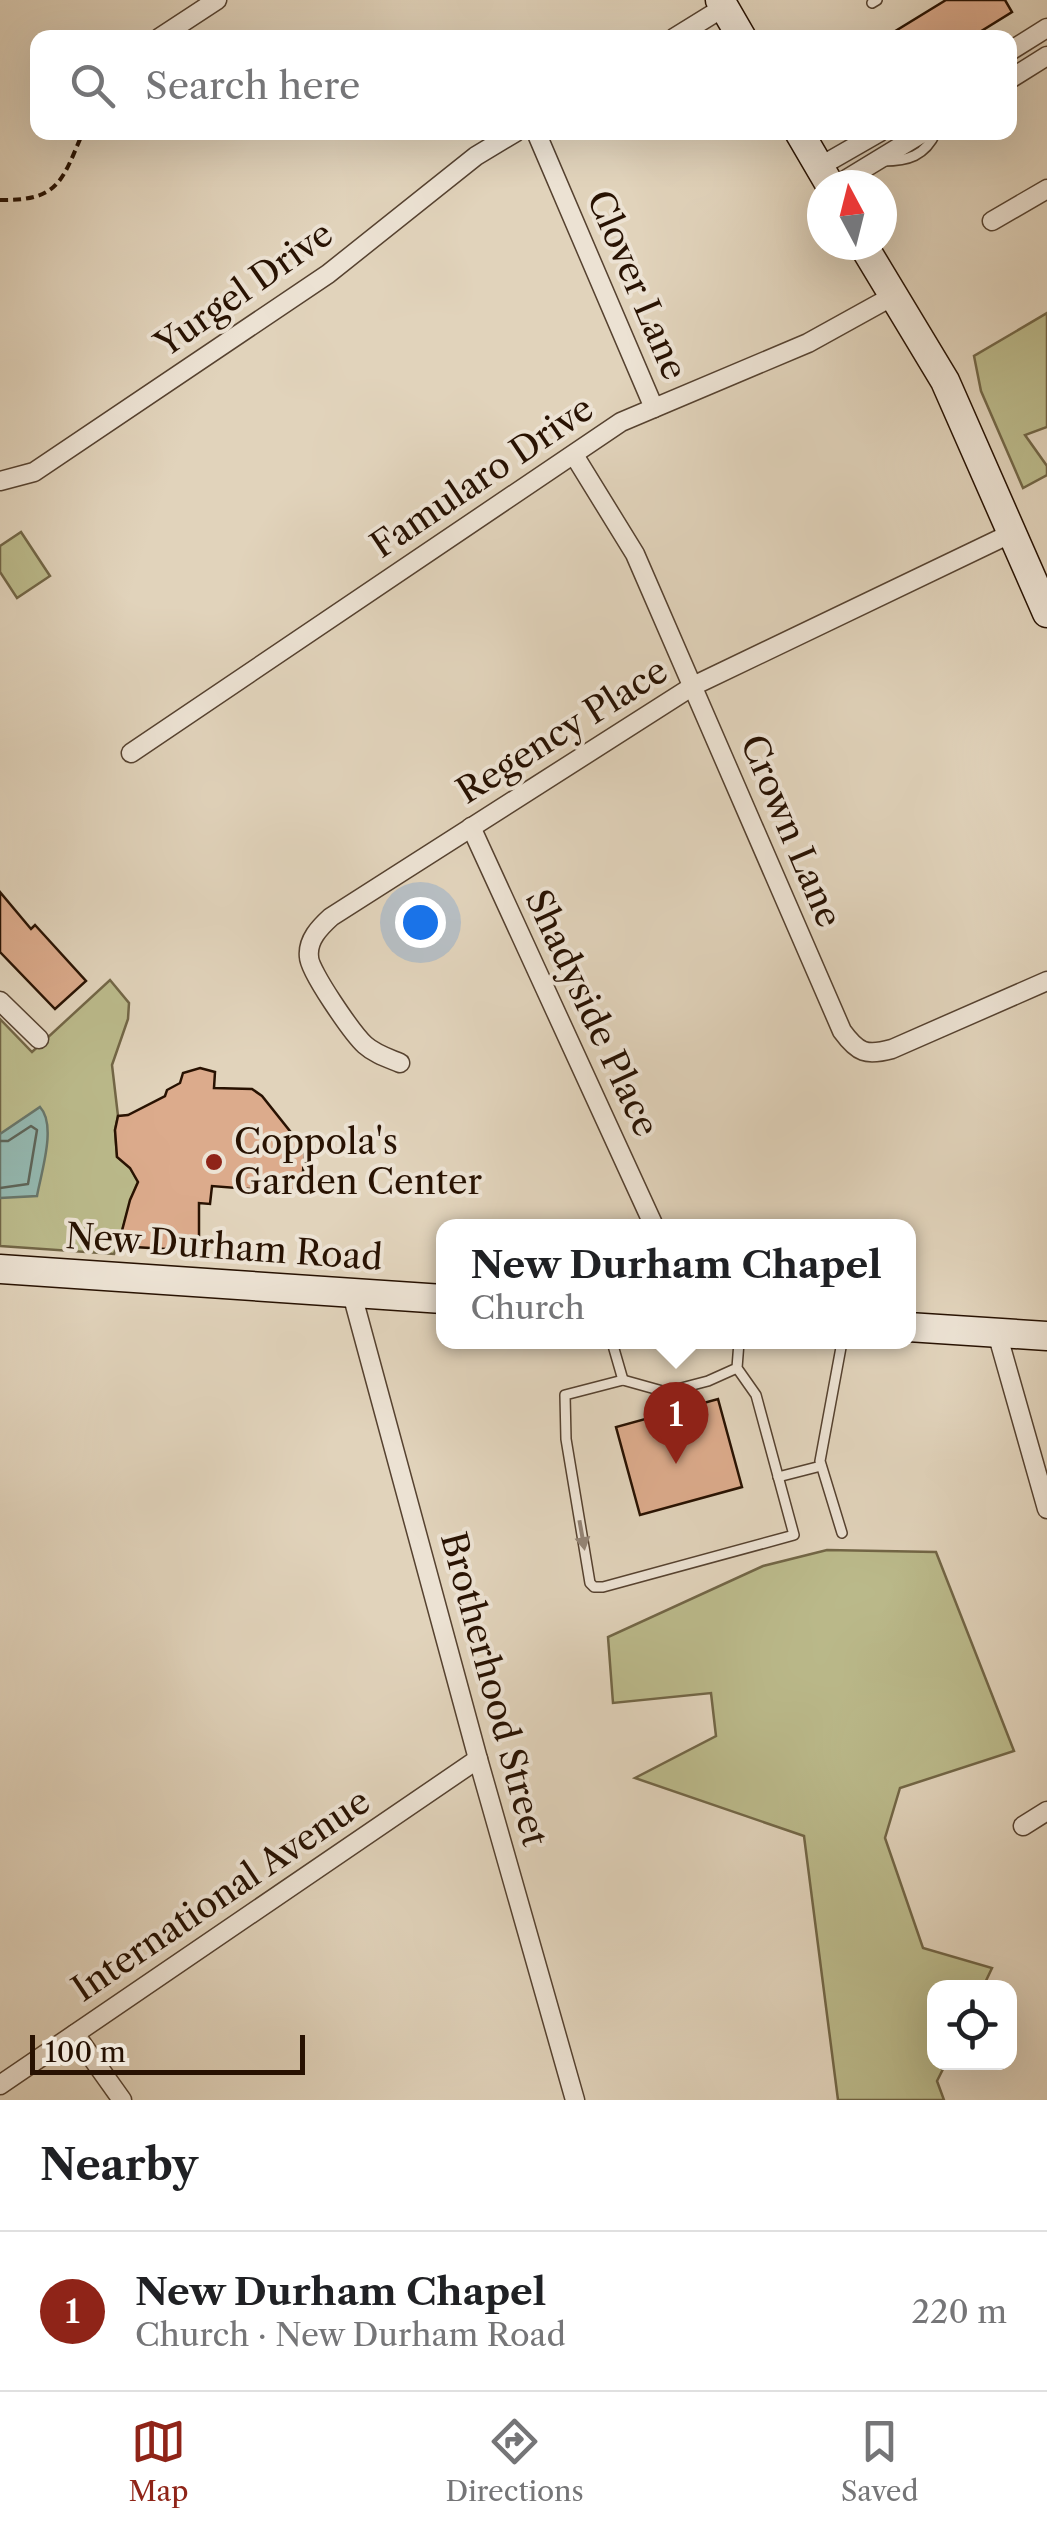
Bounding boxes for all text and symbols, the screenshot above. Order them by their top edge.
search box [30,30,1017,140]
icon: search [65,58,120,113]
text: Search here [145,62,360,109]
north arrow [807,170,897,260]
street label: Clover Lane [578,184,697,386]
street label: Yurgel Drive [146,212,341,366]
street label: Famularo Drive [362,386,601,567]
street label: Regency Place [448,649,675,813]
street label: Crown Lane [732,728,851,933]
street label: Shadyside Place [516,883,668,1143]
your location [395,897,446,948]
place label: Coppola's Garden Center [234,1120,483,1203]
marker: Coppola's Garden Center [203,1151,225,1173]
street label: New Durham Road [64,1214,384,1279]
popup [436,1219,916,1349]
text: New Durham Chapel [470,1241,882,1288]
text: Church [470,1288,585,1327]
pin: 1 [644,1382,708,1464]
one-way arrow [575,1520,590,1552]
street label: Brotherhood Street [432,1527,557,1851]
street label: International Avenue [64,1779,378,2010]
map controls [927,1980,1017,2070]
button: locate [927,1980,1017,2070]
scale bar [30,2030,305,2074]
text: 100 m [45,2035,126,2069]
text: Nearby [40,2139,198,2191]
text: New Durham Chapel [135,2268,546,2315]
text: 1 [65,2292,80,2331]
text: 220 m [912,2292,1007,2331]
text: Church · New Durham Road [135,2315,566,2354]
tab: Map [128,2414,189,2508]
tab: Directions [445,2414,584,2508]
tab: Saved [841,2414,919,2508]

